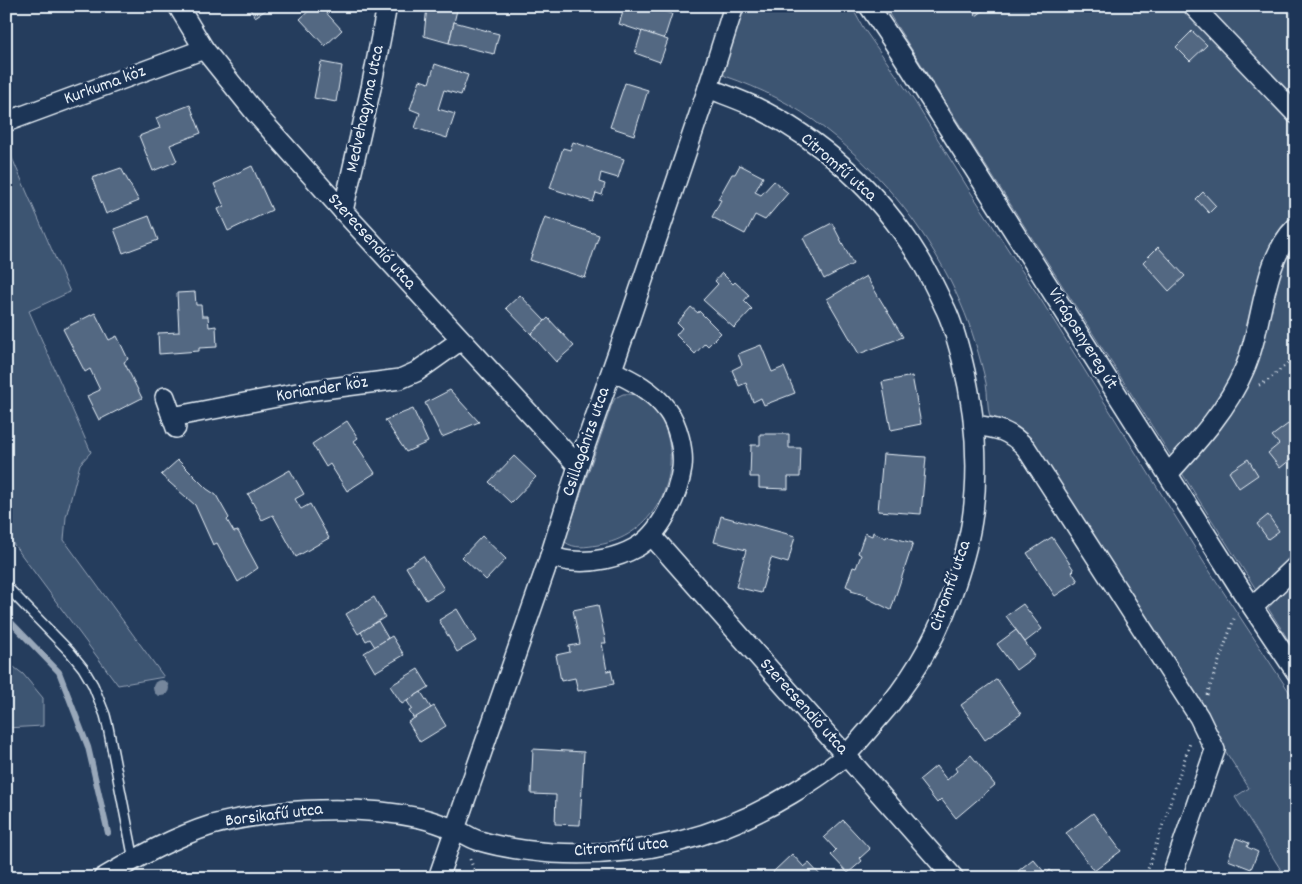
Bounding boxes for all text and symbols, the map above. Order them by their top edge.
street label: Medvehagyma utca [340,43,392,175]
street label: Kurkuma köz [61,60,149,112]
street label: Citromfű utca [794,128,882,209]
street label: Szerecsendió utca [321,188,422,296]
street label: Virágosnyereg út [1041,283,1123,395]
street label: Koriander köz [274,370,370,410]
street label: Csillagánizs utca [557,384,618,500]
street label: Citromfű utca [924,537,978,635]
street label: Szerecsendió utca [753,653,854,761]
street label: Borsikafű utca [224,798,325,834]
street label: Citromfű utca [573,831,670,865]

